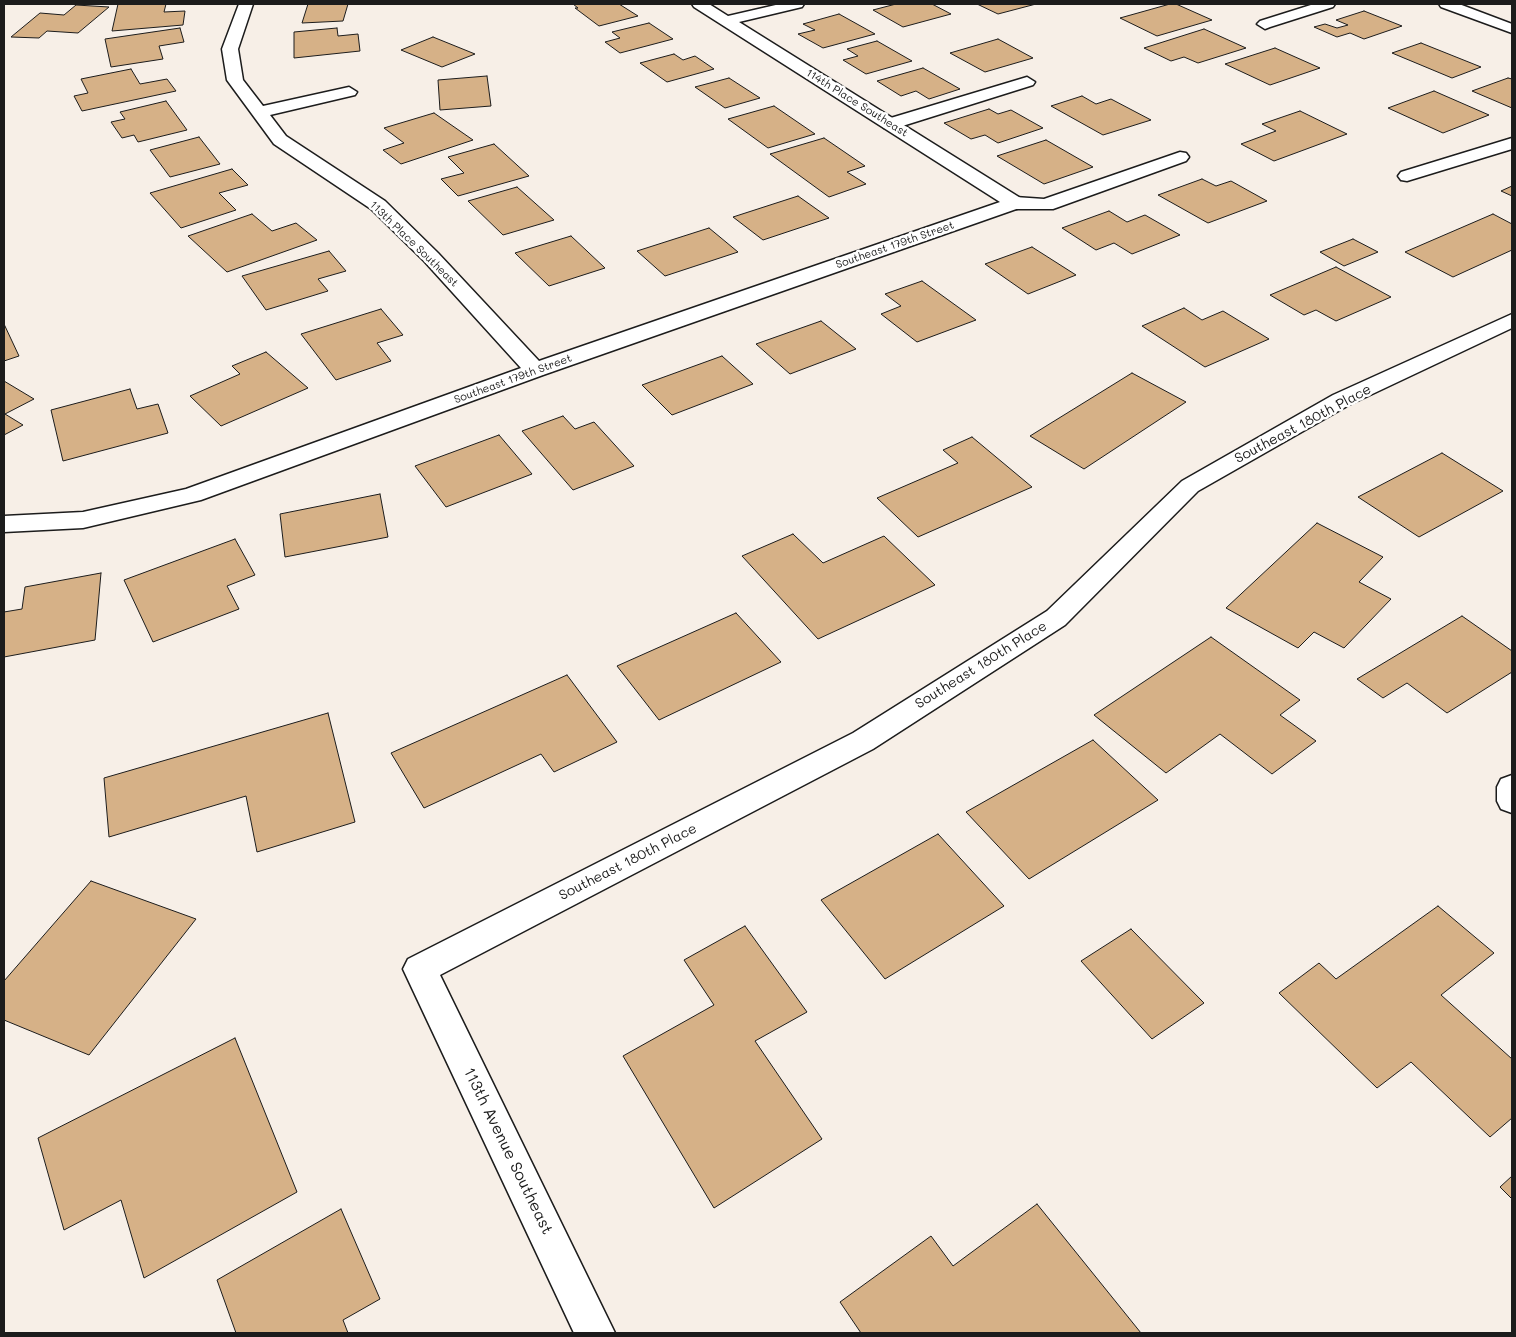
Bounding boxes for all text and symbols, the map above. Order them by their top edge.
street label: 114th Place Southeast [804,66,910,140]
street label: 113th Place Southeast [367,198,461,290]
street label: Southeast 179th Street [834,219,956,271]
street label: Southeast 179th Street [452,352,574,406]
street label: Southeast 180th Place [1232,381,1374,467]
street label: Southeast 180th Place [912,618,1050,712]
street label: Southeast 180th Place [556,820,700,904]
street label: 113th Avenue Southeast [459,1064,557,1238]

